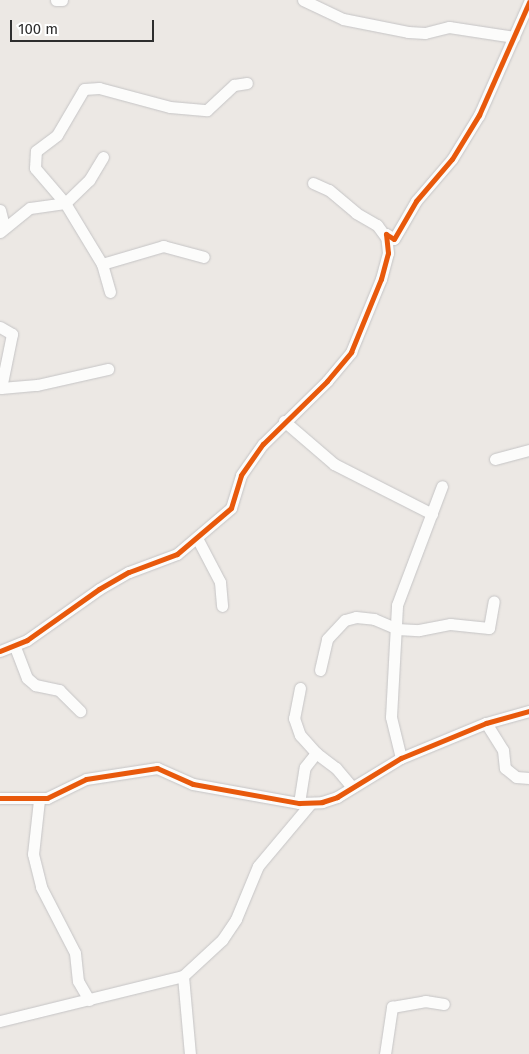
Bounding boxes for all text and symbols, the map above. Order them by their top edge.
scale bar [12,10,156,42]
text: 100 m [18,20,58,38]

